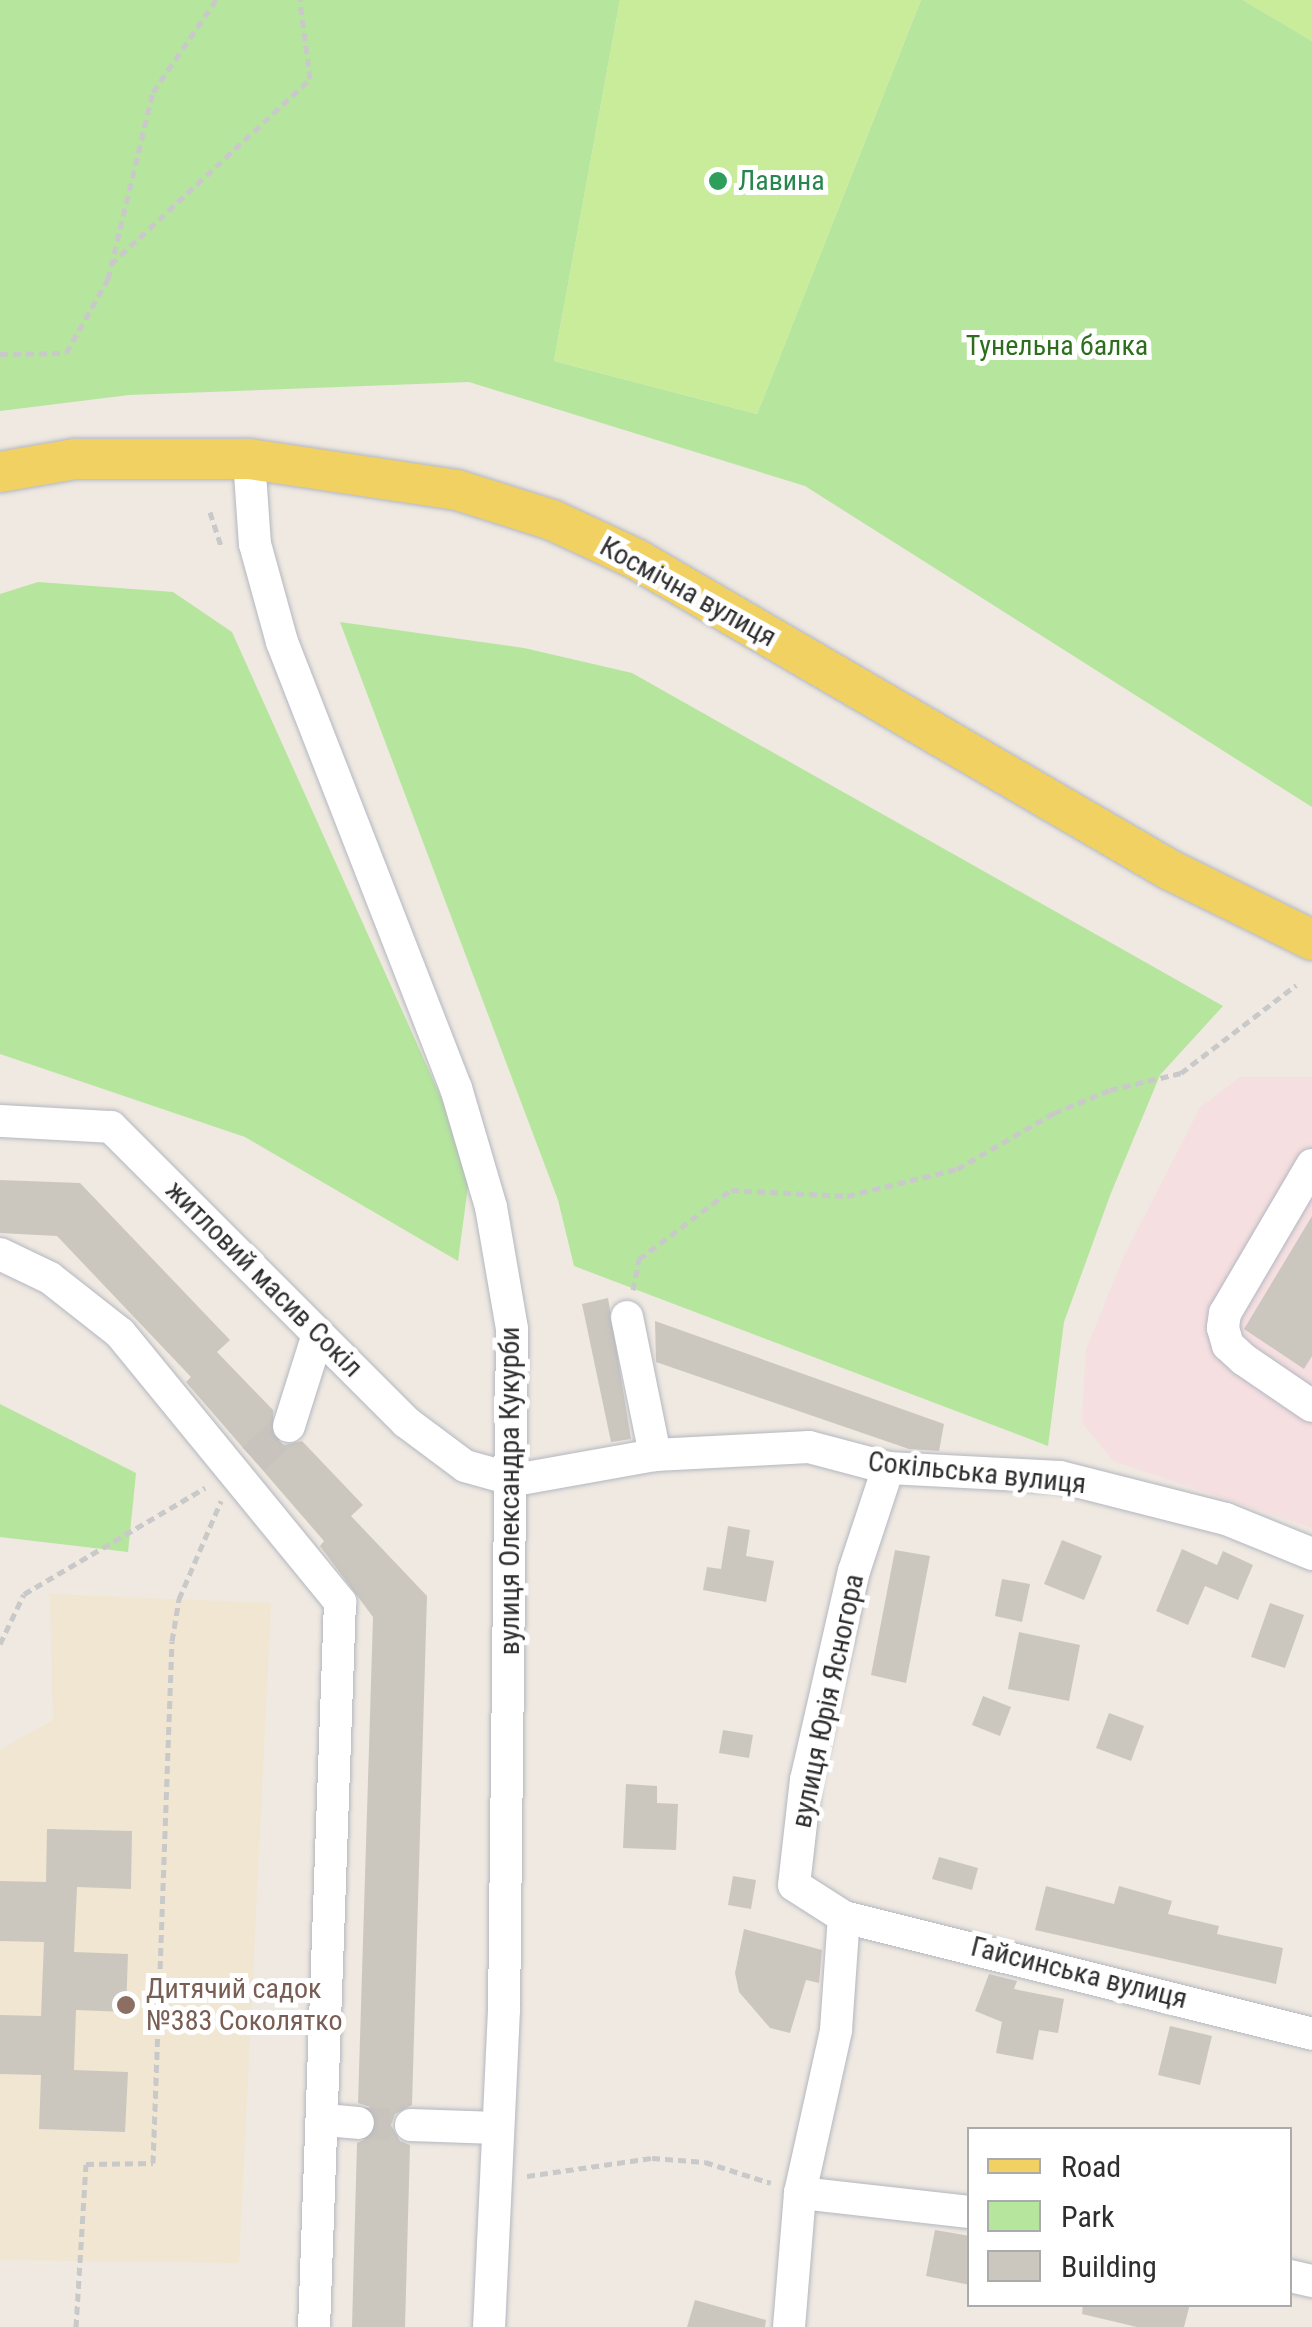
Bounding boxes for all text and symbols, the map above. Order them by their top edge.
place label: Лавина [738,164,825,198]
marker: Лавина [707,170,729,192]
park label: Тунельна балка [966,329,1148,363]
street label: Космічна вулиця [594,530,782,654]
street label: житловий масив Сокіл [159,1174,369,1384]
street label: вулиця Олександра Кукурби [493,1327,527,1655]
street label: Сокільська вулиця [866,1445,1088,1501]
street label: вулиця Юрія Ясногора [785,1571,871,1831]
street label: Гайсинська вулиця [967,1930,1191,2016]
place label: Дитячий садок №383 Соколятко [146,1972,343,2038]
marker: Дитячий садок №383 Соколятко [115,1994,137,2016]
legend [967,2127,1292,2307]
text: Road [1061,2149,1121,2184]
text: Park [1061,2199,1115,2234]
text: Building [1061,2249,1157,2284]

